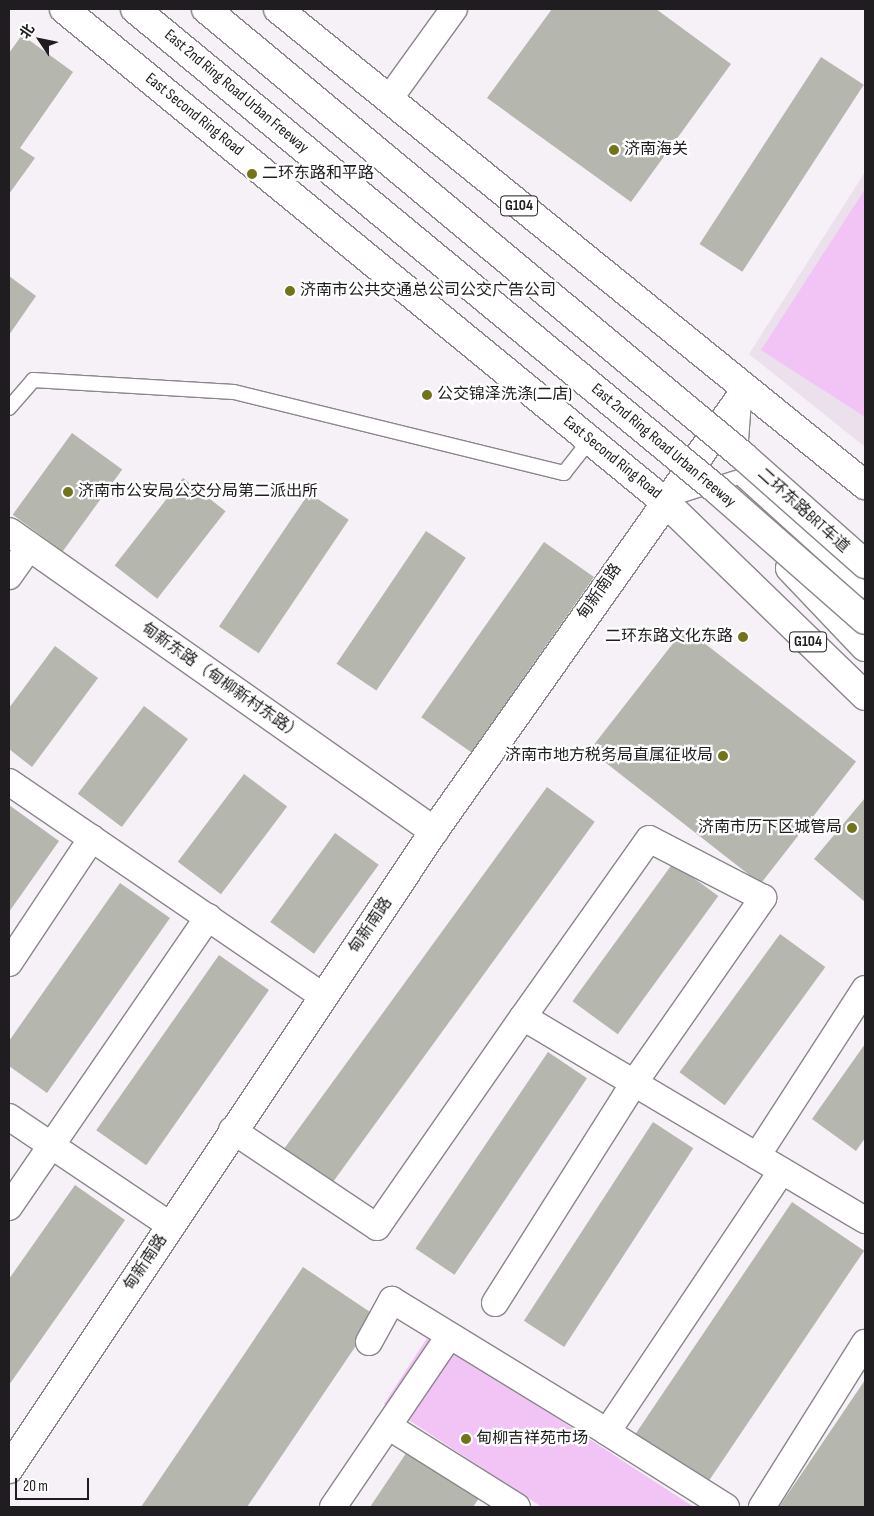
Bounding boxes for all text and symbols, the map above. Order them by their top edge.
north arrow [15,15,65,65]
text: 北 [16,21,38,42]
street label: East 2nd Ring Road Urban Freeway [160,26,312,158]
street label: East Second Ring Road [141,70,247,160]
place label: 济南海关 [624,140,688,160]
marker: 济南海关 [608,144,620,156]
place label: 二环东路和平路 [262,164,374,184]
marker: 二环东路和平路 [246,168,258,180]
road number: G104 [499,194,539,218]
place label: 济南市公共交通总公司公交广告公司 [300,281,556,301]
marker: 济南市公共交通总公司公交广告公司 [284,285,296,297]
street label: East 2nd Ring Road Urban Freeway [587,380,739,512]
place label: 公交锦泽洗涤(二店) [437,385,572,405]
marker: 公交锦泽洗涤(二店) [421,389,433,401]
street label: East Second Ring Road [559,413,665,503]
street label: 二环东路BRT车道 [753,465,853,557]
place label: 济南市公安局公交分局第二派出所 [78,482,318,502]
marker: 济南市公安局公交分局第二派出所 [62,486,74,498]
street label: 甸新南路 [574,560,626,624]
street label: 甸新东路（甸柳新村东路） [137,619,305,745]
place label: 二环东路文化东路 [605,627,733,647]
road number: G104 [788,630,828,654]
marker: 二环东路文化东路 [737,631,749,643]
place label: 济南市地方税务局直属征收局 [505,746,713,766]
marker: 济南市地方税务局直属征收局 [717,750,729,762]
place label: 济南市历下区城管局 [698,818,842,838]
marker: 济南市历下区城管局 [846,822,858,834]
street label: 甸新南路 [345,894,397,958]
street label: 甸新南路 [120,1231,172,1295]
place label: 甸柳吉祥苑市场 [476,1429,588,1449]
marker: 甸柳吉祥苑市场 [460,1433,472,1445]
scale bar [18,1468,91,1500]
text: 20 m [23,1477,48,1496]

